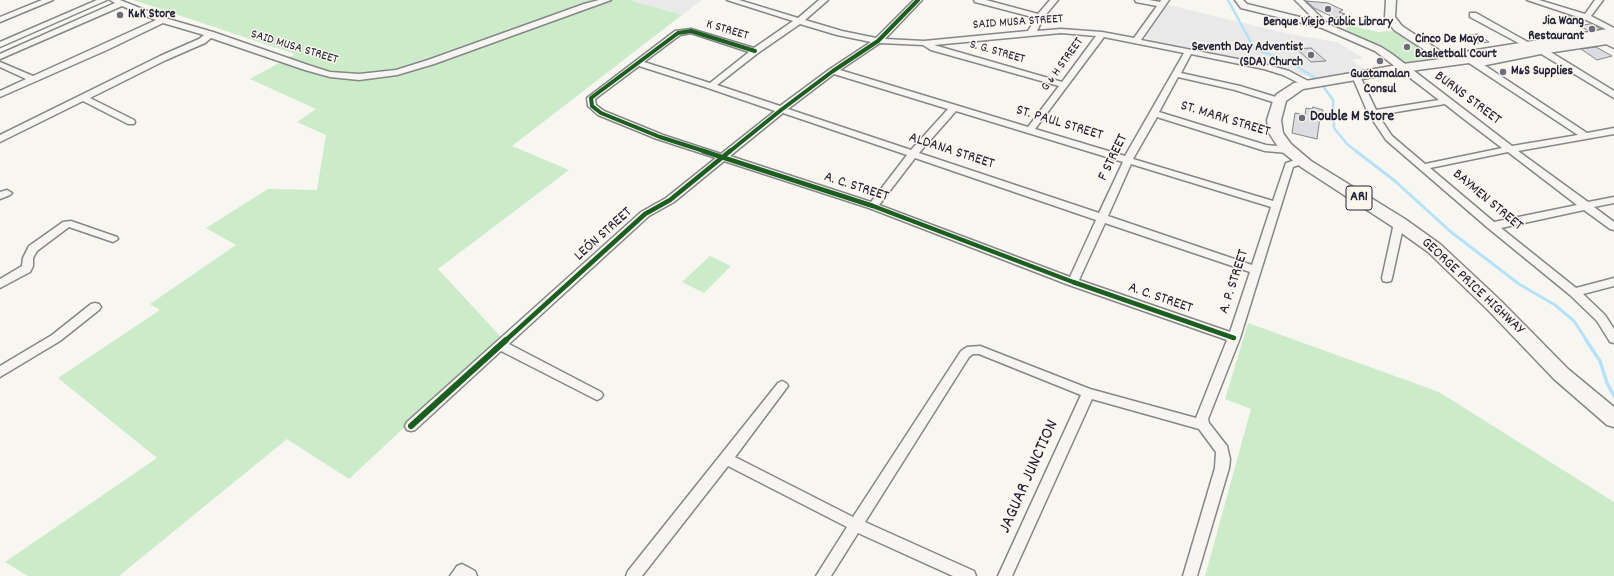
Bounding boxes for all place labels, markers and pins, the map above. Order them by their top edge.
marker: Benque Viejo Public Library [1323,4,1333,14]
place label: K&K Store [128,7,176,23]
marker: K&K Store [115,10,125,20]
place label: Jia Wang Restaurant [1528,14,1584,45]
place label: Benque Viejo Public Library [1263,15,1393,31]
marker: Jia Wang Restaurant [1587,24,1597,34]
place label: Cinco De Mayo Basketball Court [1415,32,1497,63]
place label: Seventh Day Adventist (SDA) Church [1192,40,1303,71]
marker: Cinco De Mayo Basketball Court [1402,42,1412,52]
marker: Seventh Day Adventist (SDA) Church [1306,50,1316,60]
marker: Guatamalan Consul [1375,56,1385,66]
place label: M&S Supplies [1511,64,1573,80]
place label: Guatamalan Consul [1350,67,1410,98]
marker: M&S Supplies [1498,67,1508,77]
place label: Double M Store [1310,109,1394,127]
marker: Double M Store [1297,113,1307,123]

